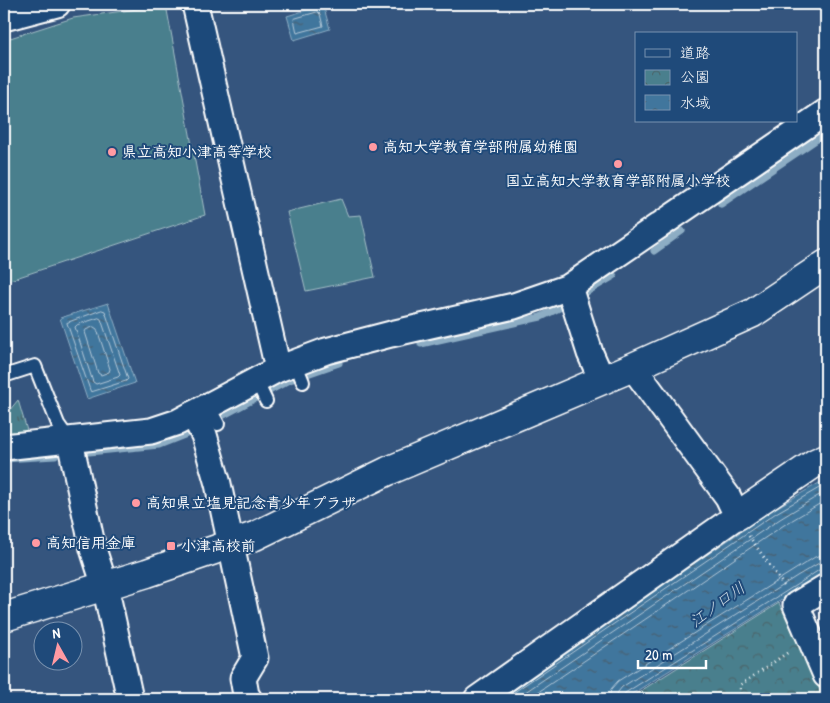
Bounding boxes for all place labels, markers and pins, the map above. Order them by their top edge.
place label: 高知大学教育学部附属幼稚園 [383,136,578,157]
place label: 県立高知小津高等学校 [122,141,272,162]
marker: 高知大学教育学部附属幼稚園 [367,141,379,153]
marker: 県立高知小津高等学校 [106,146,118,158]
marker: 国立高知大学教育学部附属小学校 [612,158,624,170]
place label: 国立高知大学教育学部附属小学校 [505,170,731,191]
place label: 高知県立塩見記念青少年プラザ [146,492,356,513]
marker: 高知県立塩見記念青少年プラザ [130,497,142,509]
place label: 高知信用金庫 [46,532,136,553]
place label: 小津高校前 [181,535,256,556]
marker: 高知信用金庫 [30,537,42,549]
marker: 小津高校前 [165,540,177,552]

